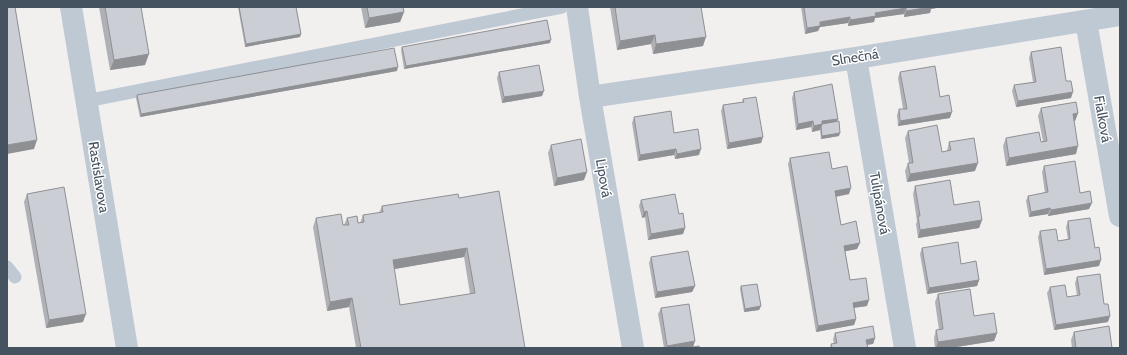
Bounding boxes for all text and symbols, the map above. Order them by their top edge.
street label: Slnečná [830,44,880,70]
street label: Fialková [1090,94,1116,144]
street label: Rastislavova [84,140,114,214]
street label: Lipová [592,157,616,199]
street label: Tulipánová [866,170,894,236]

